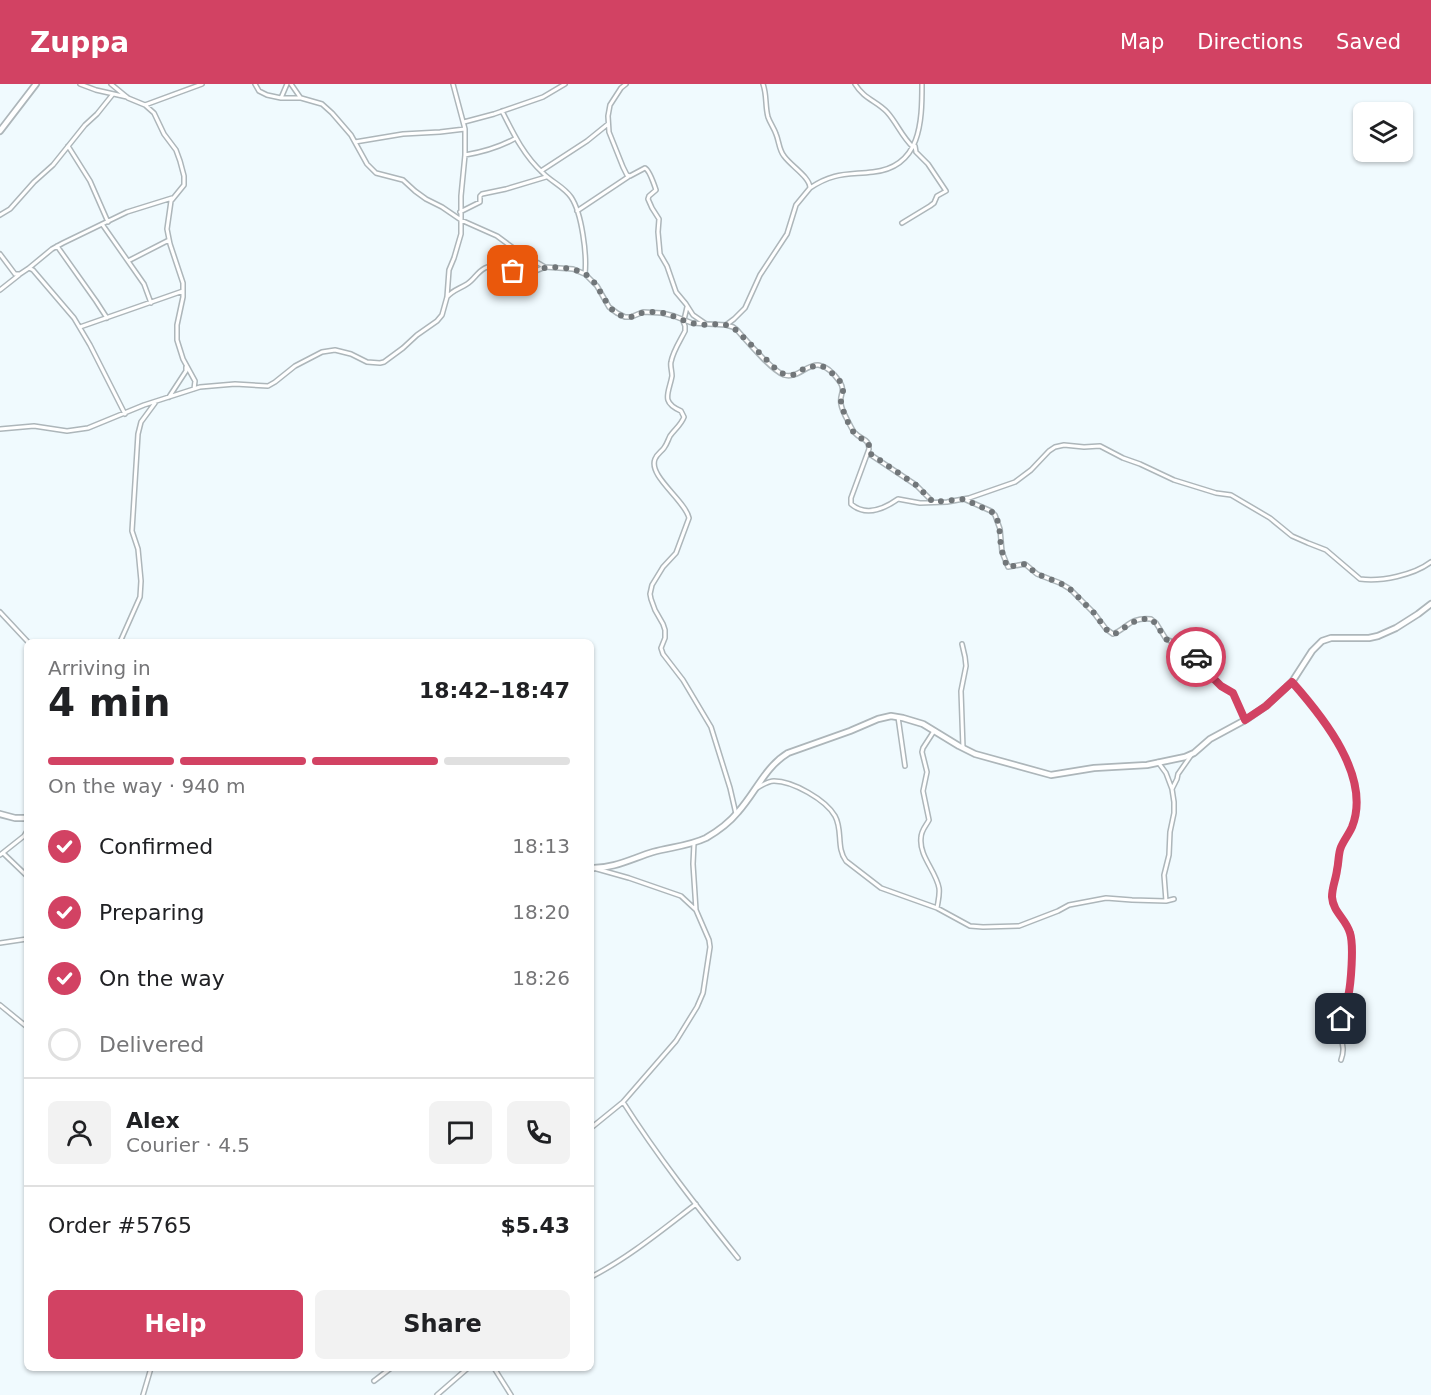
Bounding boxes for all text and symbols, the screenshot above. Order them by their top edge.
text: Zuppa [30,26,129,59]
text: Map [1120,30,1164,54]
text: Directions [1197,30,1303,54]
text: Saved [1336,30,1401,54]
map controls [1353,102,1413,162]
button: layers [1353,102,1413,162]
pin [487,245,538,296]
icon: bag [496,254,529,287]
courier [1166,627,1226,687]
icon: car [1180,641,1213,674]
text: Arriving in [48,656,151,680]
text: 18:42–18:47 [419,678,570,703]
text: 4 min [48,680,170,725]
text: On the way · 940 m [48,774,246,798]
icon: check [48,830,81,863]
text: Confirmed [99,834,213,859]
text: 18:13 [512,834,570,858]
icon: check [48,896,81,929]
text: Preparing [99,900,205,925]
text: 18:20 [512,900,570,924]
icon: check [48,962,81,995]
text: On the way [99,966,225,991]
text: 18:26 [512,966,570,990]
pin [1315,993,1366,1044]
icon: home [1324,1002,1357,1035]
text: Delivered [99,1032,204,1057]
button: person [48,1101,111,1164]
button: chat [429,1101,492,1164]
button: phone [507,1101,570,1164]
text: Alex [126,1108,180,1133]
text: Courier · 4.5 [126,1133,250,1157]
text: Order #5765 [48,1213,192,1238]
text: $5.43 [500,1213,570,1238]
button: Help [48,1290,303,1359]
button: Share [315,1290,570,1359]

